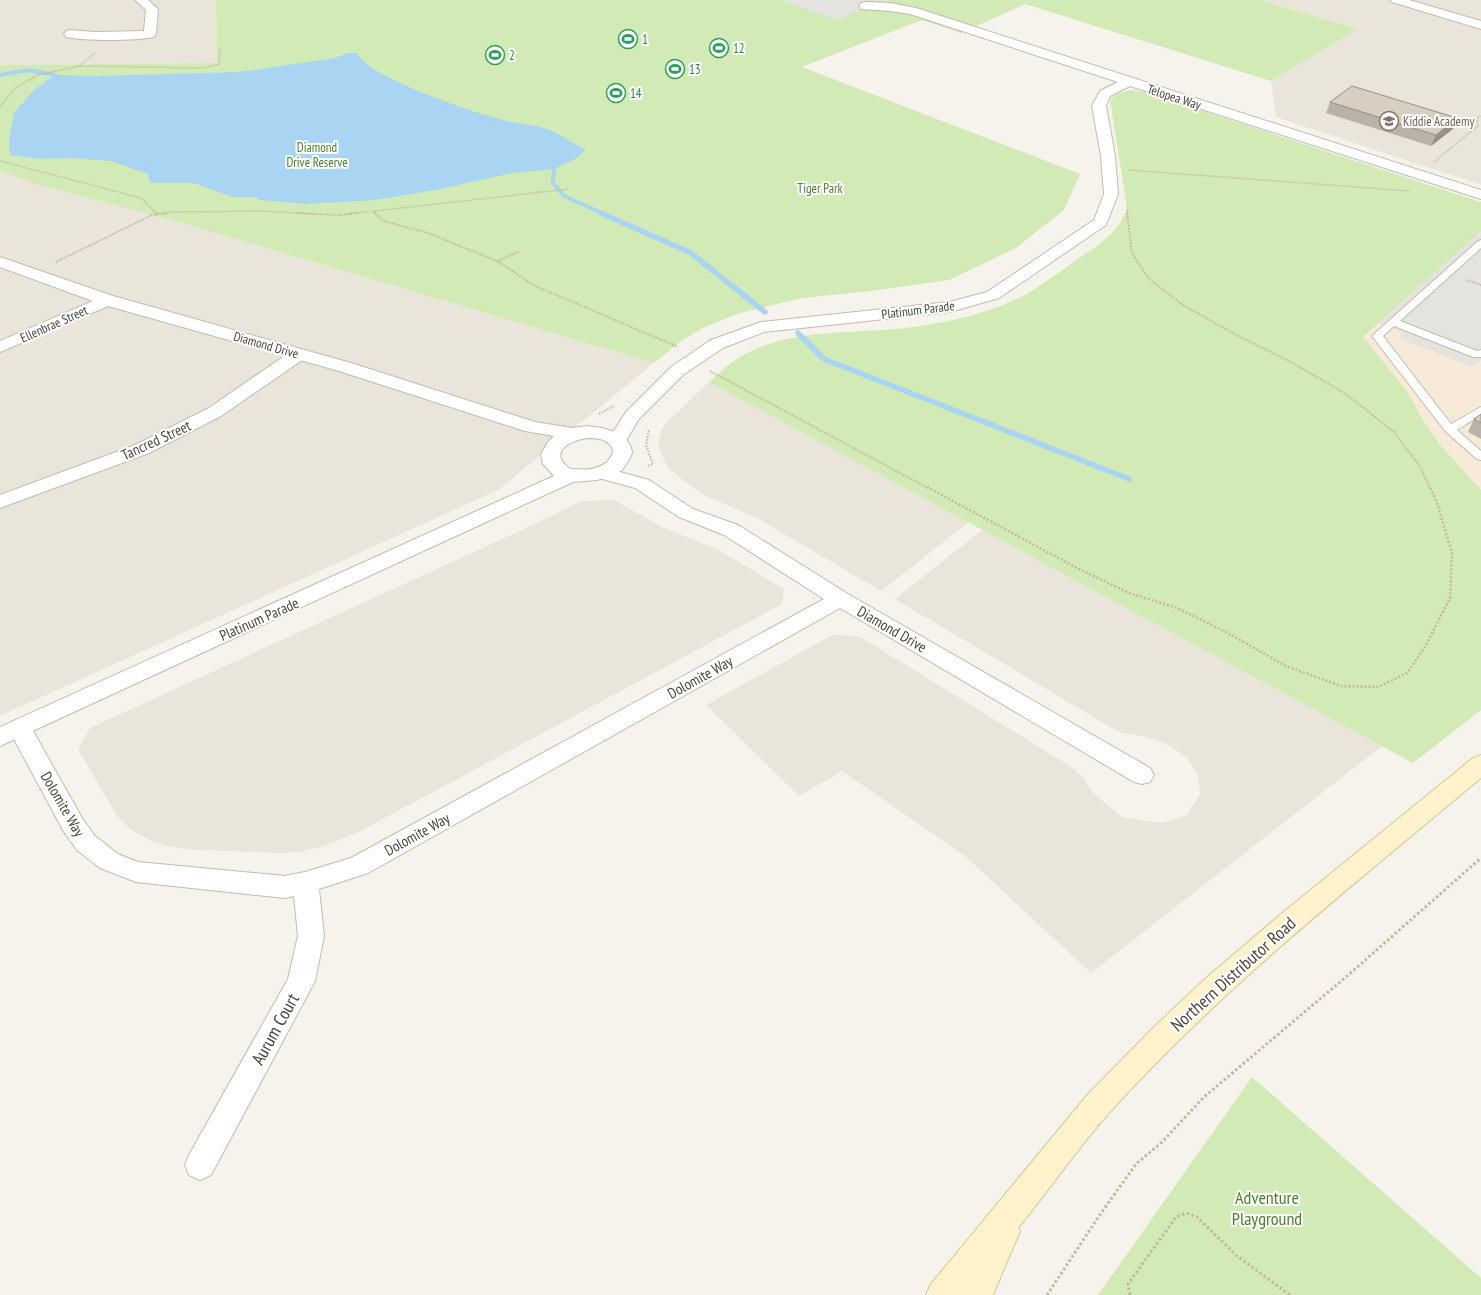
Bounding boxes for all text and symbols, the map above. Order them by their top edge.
sports icon: 1 [617,28,639,50]
place label: 1 [642,31,648,48]
sports icon: 12 [708,37,730,59]
place label: 12 [733,40,745,57]
sports icon: 2 [484,44,506,66]
place label: 2 [509,47,515,64]
sports icon: 13 [664,58,686,80]
place label: 13 [689,61,701,78]
street label: Telopea Way [1145,80,1203,114]
sports icon: 14 [605,82,627,104]
place label: 14 [630,85,642,102]
school or university icon: Kiddie Academy [1378,110,1400,132]
place label: Kiddie Academy [1403,113,1474,130]
park label: Diamond Drive Reserve [286,139,348,171]
park label: Tiger Park [797,180,843,197]
street label: Platinum Parade [880,297,956,323]
street label: Ellenbrae Street [18,301,91,346]
street label: Diamond Drive [232,328,300,362]
street label: Tancred Street [118,416,194,464]
street label: Platinum Parade [216,593,302,645]
street label: Diamond Drive [854,602,930,656]
street label: Dolomite Way [664,651,736,703]
street label: Dolomite Way [37,768,89,840]
street label: Dolomite Way [381,808,453,860]
street label: Northern Distributor Road [1166,912,1300,1036]
street label: Aurum Court [246,989,304,1069]
park label: Adventure Playground [1232,1186,1302,1230]

